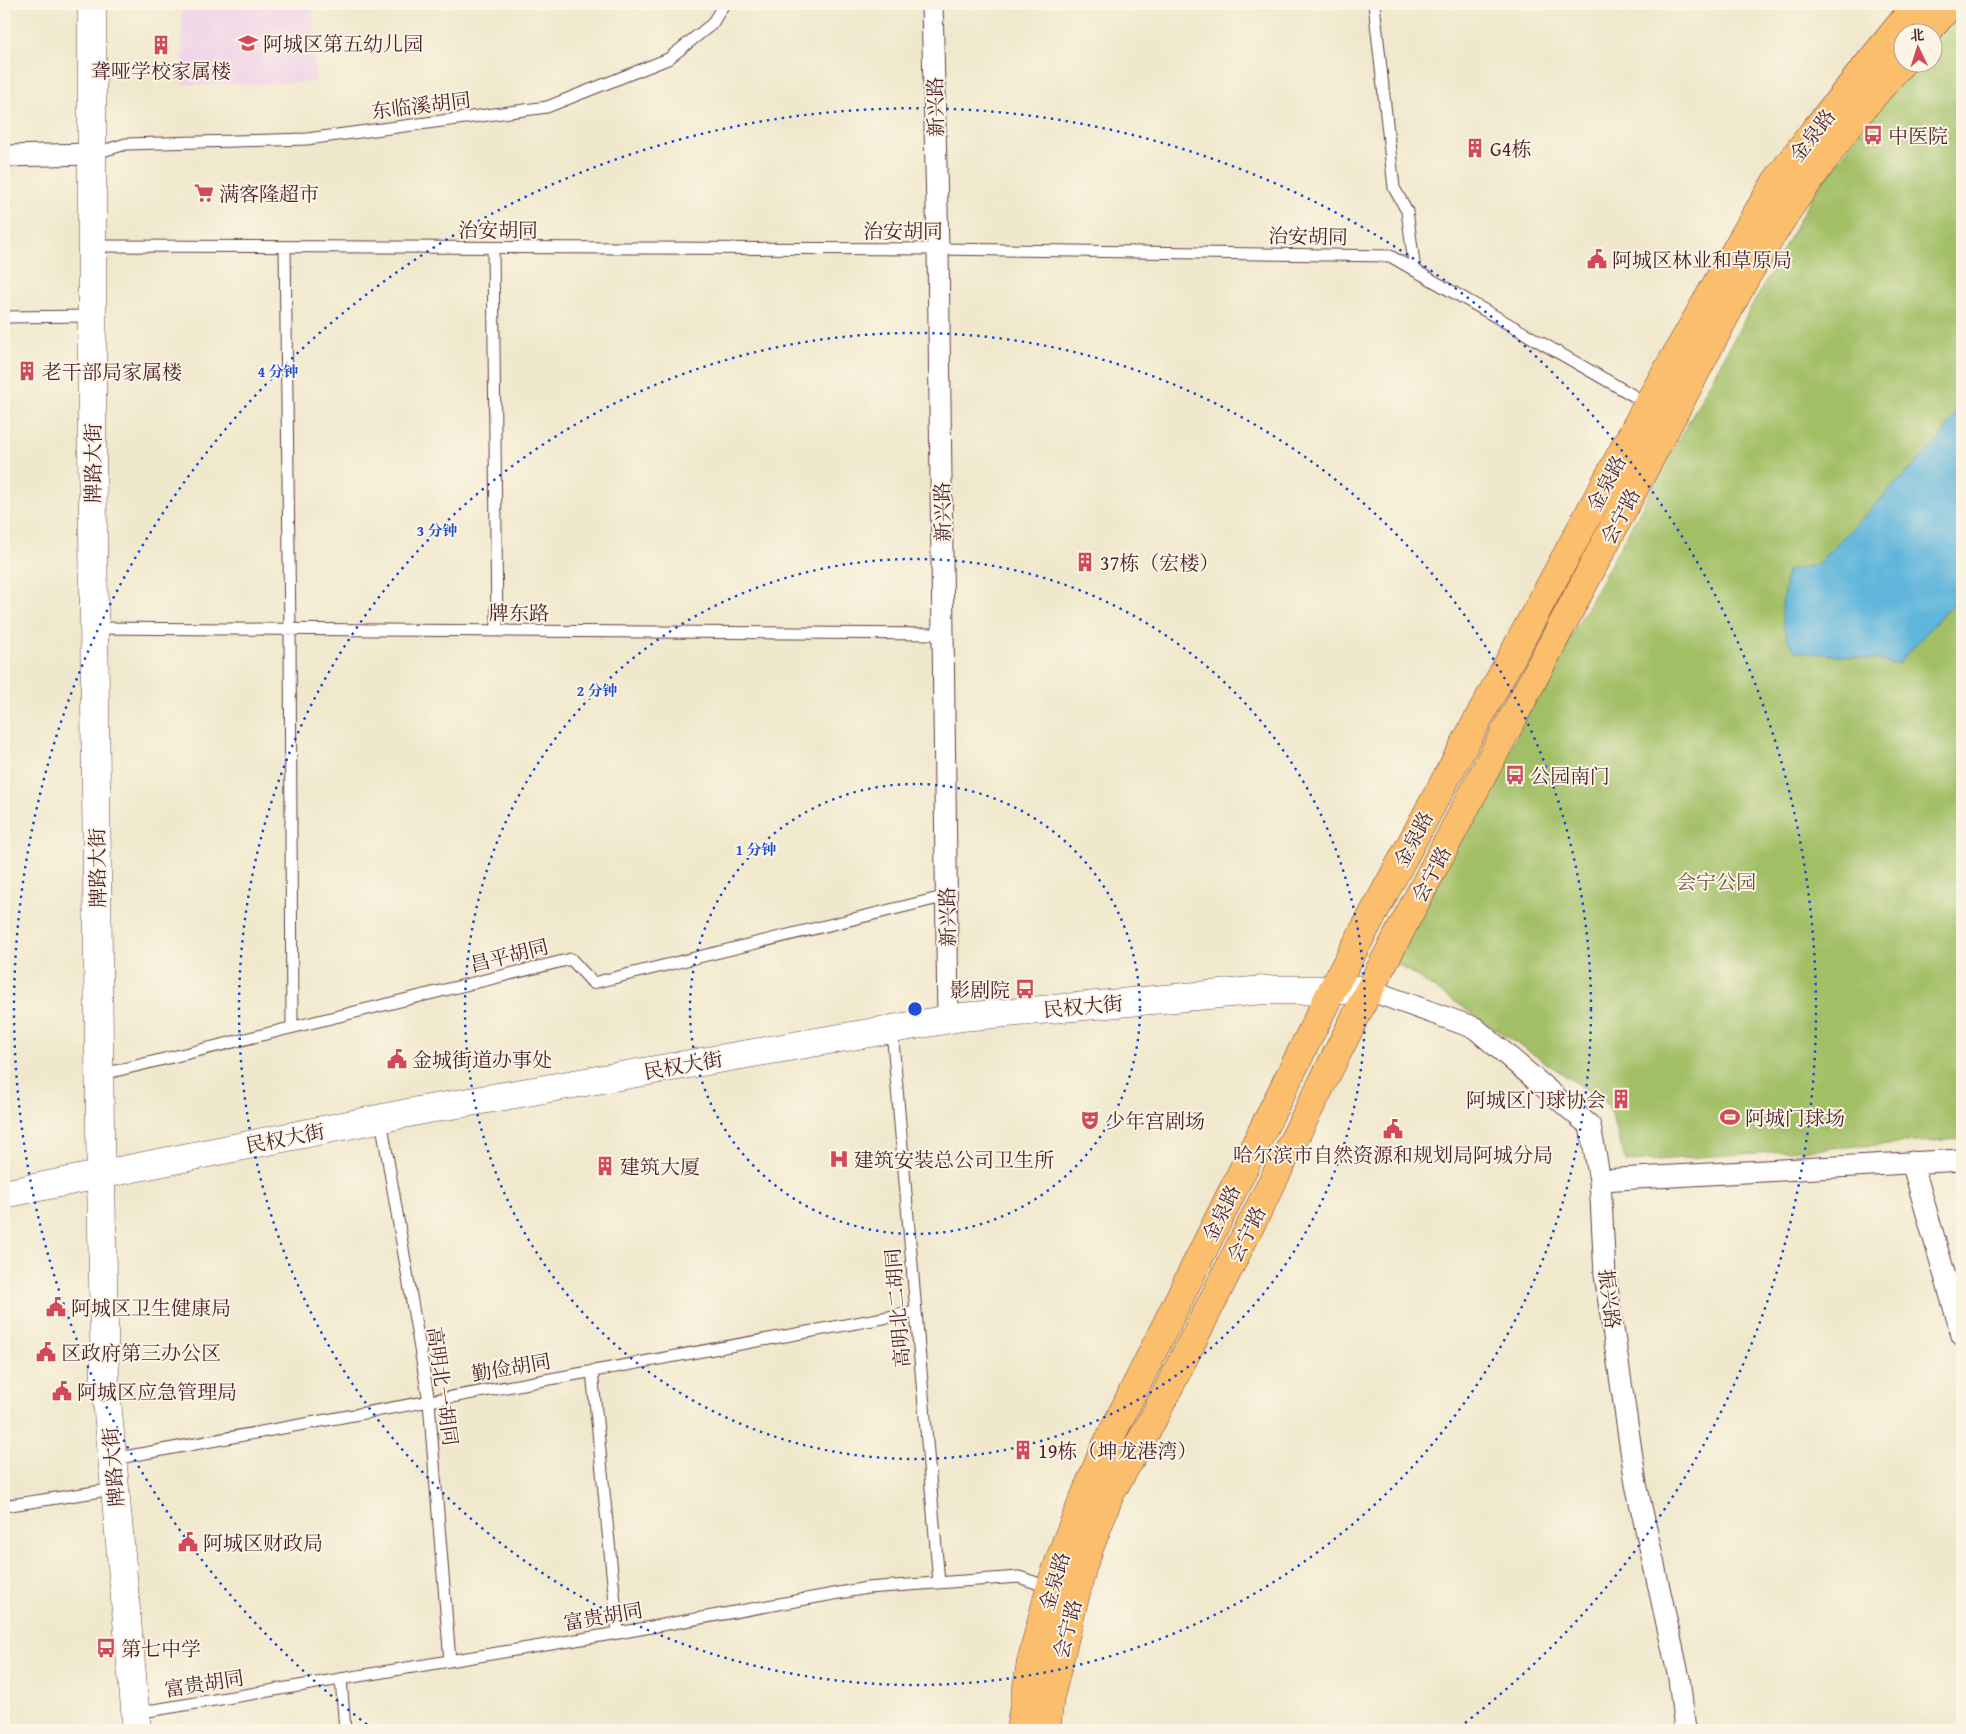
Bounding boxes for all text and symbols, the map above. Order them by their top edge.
north arrow [1894,22,1944,72]
text: 北 [1909,25,1925,45]
place label: 阿城区第五幼儿园 [263,29,423,58]
school or university icon: 阿城区第五幼儿园 [237,32,259,54]
building icon: 聋哑学校家属楼 [150,34,172,56]
place label: 聋哑学校家属楼 [91,56,231,85]
street label: 新兴路 [920,77,950,137]
street label: 东临溪胡同 [370,85,472,125]
street label: 金泉路 [1782,102,1842,168]
place label: 中医院 [1888,121,1948,150]
bus stop icon: 中医院 [1862,124,1884,146]
place label: G4栋 [1490,134,1531,163]
building icon: G4栋 [1464,137,1486,159]
place label: 满客隆超市 [219,179,319,208]
supermarket icon: 满客隆超市 [193,182,215,204]
street label: 治安胡同 [458,215,538,244]
street label: 治安胡同 [863,216,943,245]
street label: 治安胡同 [1268,221,1348,251]
place label: 阿城区林业和草原局 [1612,245,1792,274]
public building icon: 阿城区林业和草原局 [1586,248,1608,270]
place label: 老干部局家属楼 [42,357,182,386]
building icon: 老干部局家属楼 [16,360,38,382]
text: 4 分钟 [257,361,299,382]
street label: 牌路大街 [78,423,107,503]
street label: 金泉路 [1579,450,1633,516]
street label: 新兴路 [927,482,957,542]
street label: 会宁路 [1593,483,1647,549]
text: 3 分钟 [416,520,458,541]
place label: 37栋（宏楼） [1100,548,1219,577]
building icon: 37栋（宏楼） [1074,551,1096,573]
street label: 牌东路 [489,598,549,627]
text: 2 分钟 [576,680,618,701]
place label: 公园南门 [1530,761,1610,790]
bus stop icon: 公园南门 [1504,764,1526,786]
street label: 金泉路 [1386,806,1440,872]
street label: 牌路大街 [82,828,112,908]
text: 1 分钟 [735,839,777,860]
street label: 会宁路 [1404,841,1458,907]
park label: 会宁公园 [1676,867,1756,896]
street label: 新兴路 [932,887,962,947]
street label: 昌平胡同 [467,931,551,979]
place label: 影剧院 [950,975,1010,1004]
bus stop icon: 影剧院 [1014,978,1036,1000]
street label: 民权大街 [1042,988,1124,1024]
centre of rings [906,1000,924,1018]
street label: 民权大街 [641,1044,725,1086]
place label: 金城街道办事处 [412,1045,552,1074]
public building icon: 金城街道办事处 [386,1048,408,1070]
place label: 阿城区门球协会 [1466,1085,1606,1114]
building icon: 阿城区门球协会 [1610,1088,1632,1110]
place label: 阿城门球场 [1745,1103,1845,1132]
place label: 少年宫剧场 [1105,1106,1205,1135]
sports icon: 阿城门球场 [1719,1106,1741,1128]
theatre icon: 少年宫剧场 [1079,1109,1101,1131]
street label: 民权大街 [243,1116,327,1160]
public building icon: 哈尔滨市自然资源和规划局阿城分局 [1382,1118,1404,1140]
place label: 哈尔滨市自然资源和规划局阿城分局 [1233,1140,1553,1169]
place label: 建筑安装总公司卫生所 [854,1145,1054,1174]
hospital icon: 建筑安装总公司卫生所 [828,1148,850,1170]
place label: 建筑大厦 [620,1152,700,1181]
building icon: 建筑大厦 [594,1155,616,1177]
street label: 金泉路 [1195,1180,1247,1246]
street label: 会宁路 [1219,1201,1273,1267]
street label: 高明北二胡同 [877,1247,917,1369]
street label: 振兴路 [1592,1267,1628,1331]
place label: 阿城区卫生健康局 [71,1293,231,1322]
public building icon: 阿城区卫生健康局 [45,1296,67,1318]
street label: 高明北一胡同 [420,1325,466,1447]
place label: 区政府第三办公区 [61,1338,221,1367]
public building icon: 区政府第三办公区 [35,1341,57,1363]
street label: 勤俭胡同 [469,1346,553,1388]
place label: 阿城区应急管理局 [77,1377,237,1406]
public building icon: 阿城区应急管理局 [51,1380,73,1402]
street label: 牌路大街 [95,1426,131,1508]
place label: 19栋（坤龙港湾） [1038,1436,1197,1465]
building icon: 19栋（坤龙港湾） [1012,1439,1034,1461]
place label: 阿城区财政局 [203,1528,323,1557]
public building icon: 阿城区财政局 [177,1531,199,1553]
street label: 金泉路 [1031,1548,1077,1614]
street label: 富贵胡同 [561,1595,645,1637]
street label: 会宁路 [1046,1596,1088,1662]
place label: 第七中学 [121,1634,201,1663]
bus stop icon: 第七中学 [95,1637,117,1659]
street label: 富贵胡同 [162,1662,246,1704]

